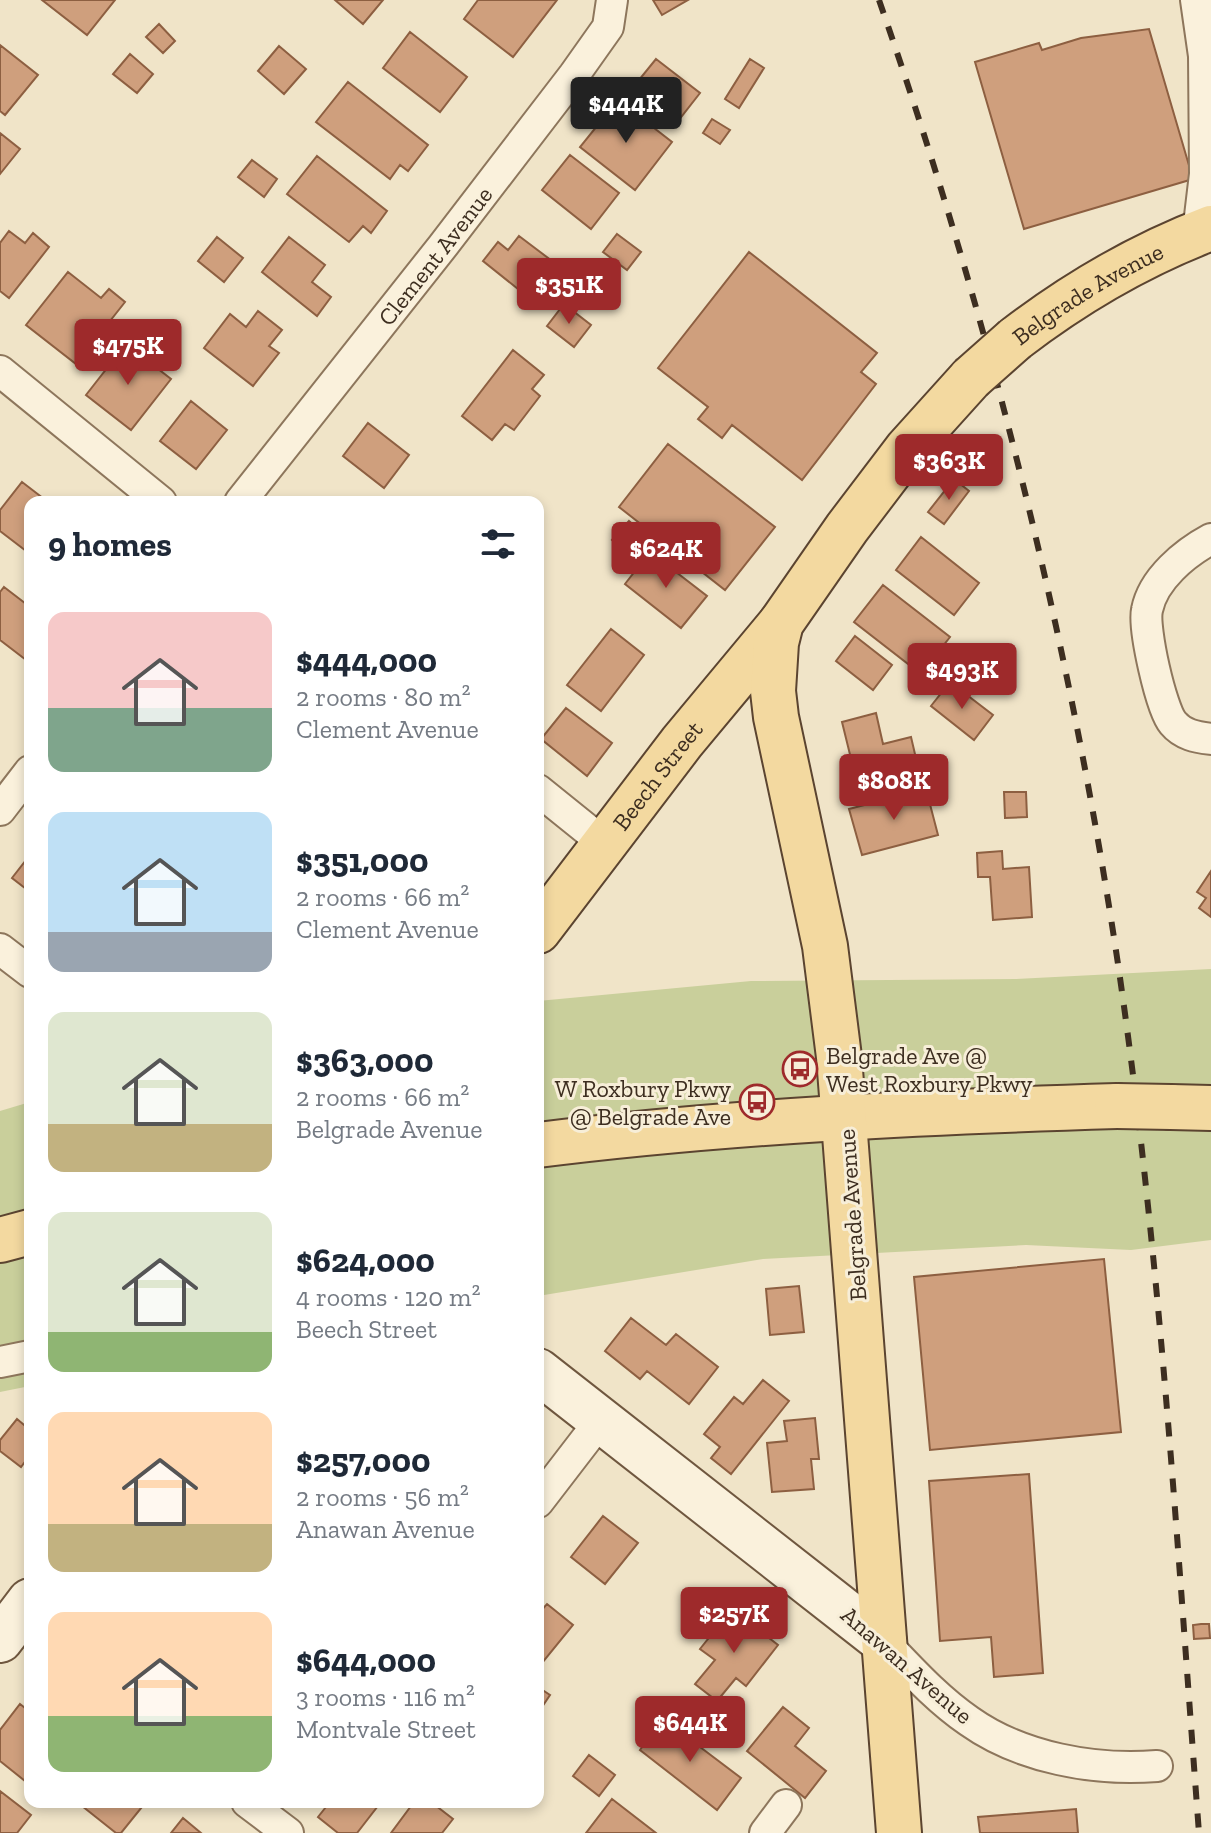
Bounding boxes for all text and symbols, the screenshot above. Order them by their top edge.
pin: $444K [570,77,682,145]
text: $444K [589,87,663,119]
street label: Clement Avenue [371,180,498,331]
street label: Belgrade Avenue [1006,236,1168,351]
pin: $351K [513,258,625,326]
text: $351K [535,268,603,300]
pin: $475K [72,319,184,387]
text: $475K [92,329,164,361]
pin: $363K [893,434,1005,502]
text: $363K [913,444,985,476]
icon: filters [476,522,520,566]
pin: $624K [610,522,722,590]
text: 9 homes [48,524,172,565]
text: $624K [629,532,703,564]
text: $444,000 [296,640,437,681]
pin: $493K [906,643,1018,711]
icon: home [112,644,208,740]
text: $493K [926,653,998,685]
text: 2 rooms · 80 m² [296,681,471,713]
text: Clement Avenue [296,713,479,745]
street label: Beech Street [606,715,708,836]
pin: $808K [838,754,950,822]
text: $808K [857,764,931,796]
text: $351,000 [296,840,429,881]
icon: home [112,844,208,940]
text: 2 rooms · 66 m² [296,881,469,913]
text: Clement Avenue [296,913,479,945]
text: $363,000 [296,1040,433,1081]
place label: Belgrade Ave @ West Roxbury Pkwy [826,1041,1033,1098]
icon: home [112,1044,208,1140]
bus stop icon: Belgrade Ave @ West Roxbury Pkwy [781,1050,819,1088]
place label: W Roxbury Pkwy @ Belgrade Ave [555,1074,732,1131]
text: 2 rooms · 66 m² [296,1081,469,1113]
bus stop icon: W Roxbury Pkwy @ Belgrade Ave [738,1083,776,1121]
text: Belgrade Avenue [296,1113,483,1145]
street label: Belgrade Avenue [832,1128,872,1302]
text: $624,000 [296,1240,435,1281]
icon: home [112,1244,208,1340]
text: 4 rooms · 120 m² [296,1281,481,1313]
text: Beech Street [296,1313,437,1345]
text: $257,000 [296,1440,431,1481]
icon: home [112,1444,208,1540]
text: 2 rooms · 56 m² [296,1481,469,1513]
text: Anawan Avenue [296,1513,475,1545]
pin: $257K [678,1587,790,1655]
text: $257K [699,1597,769,1629]
street label: Anawan Avenue [835,1600,979,1730]
text: $644,000 [296,1640,436,1681]
icon: home [112,1644,208,1740]
text: 3 rooms · 116 m² [296,1681,475,1713]
pin: $644K [634,1696,746,1764]
text: $644K [653,1706,727,1738]
text: Montvale Street [296,1713,476,1745]

